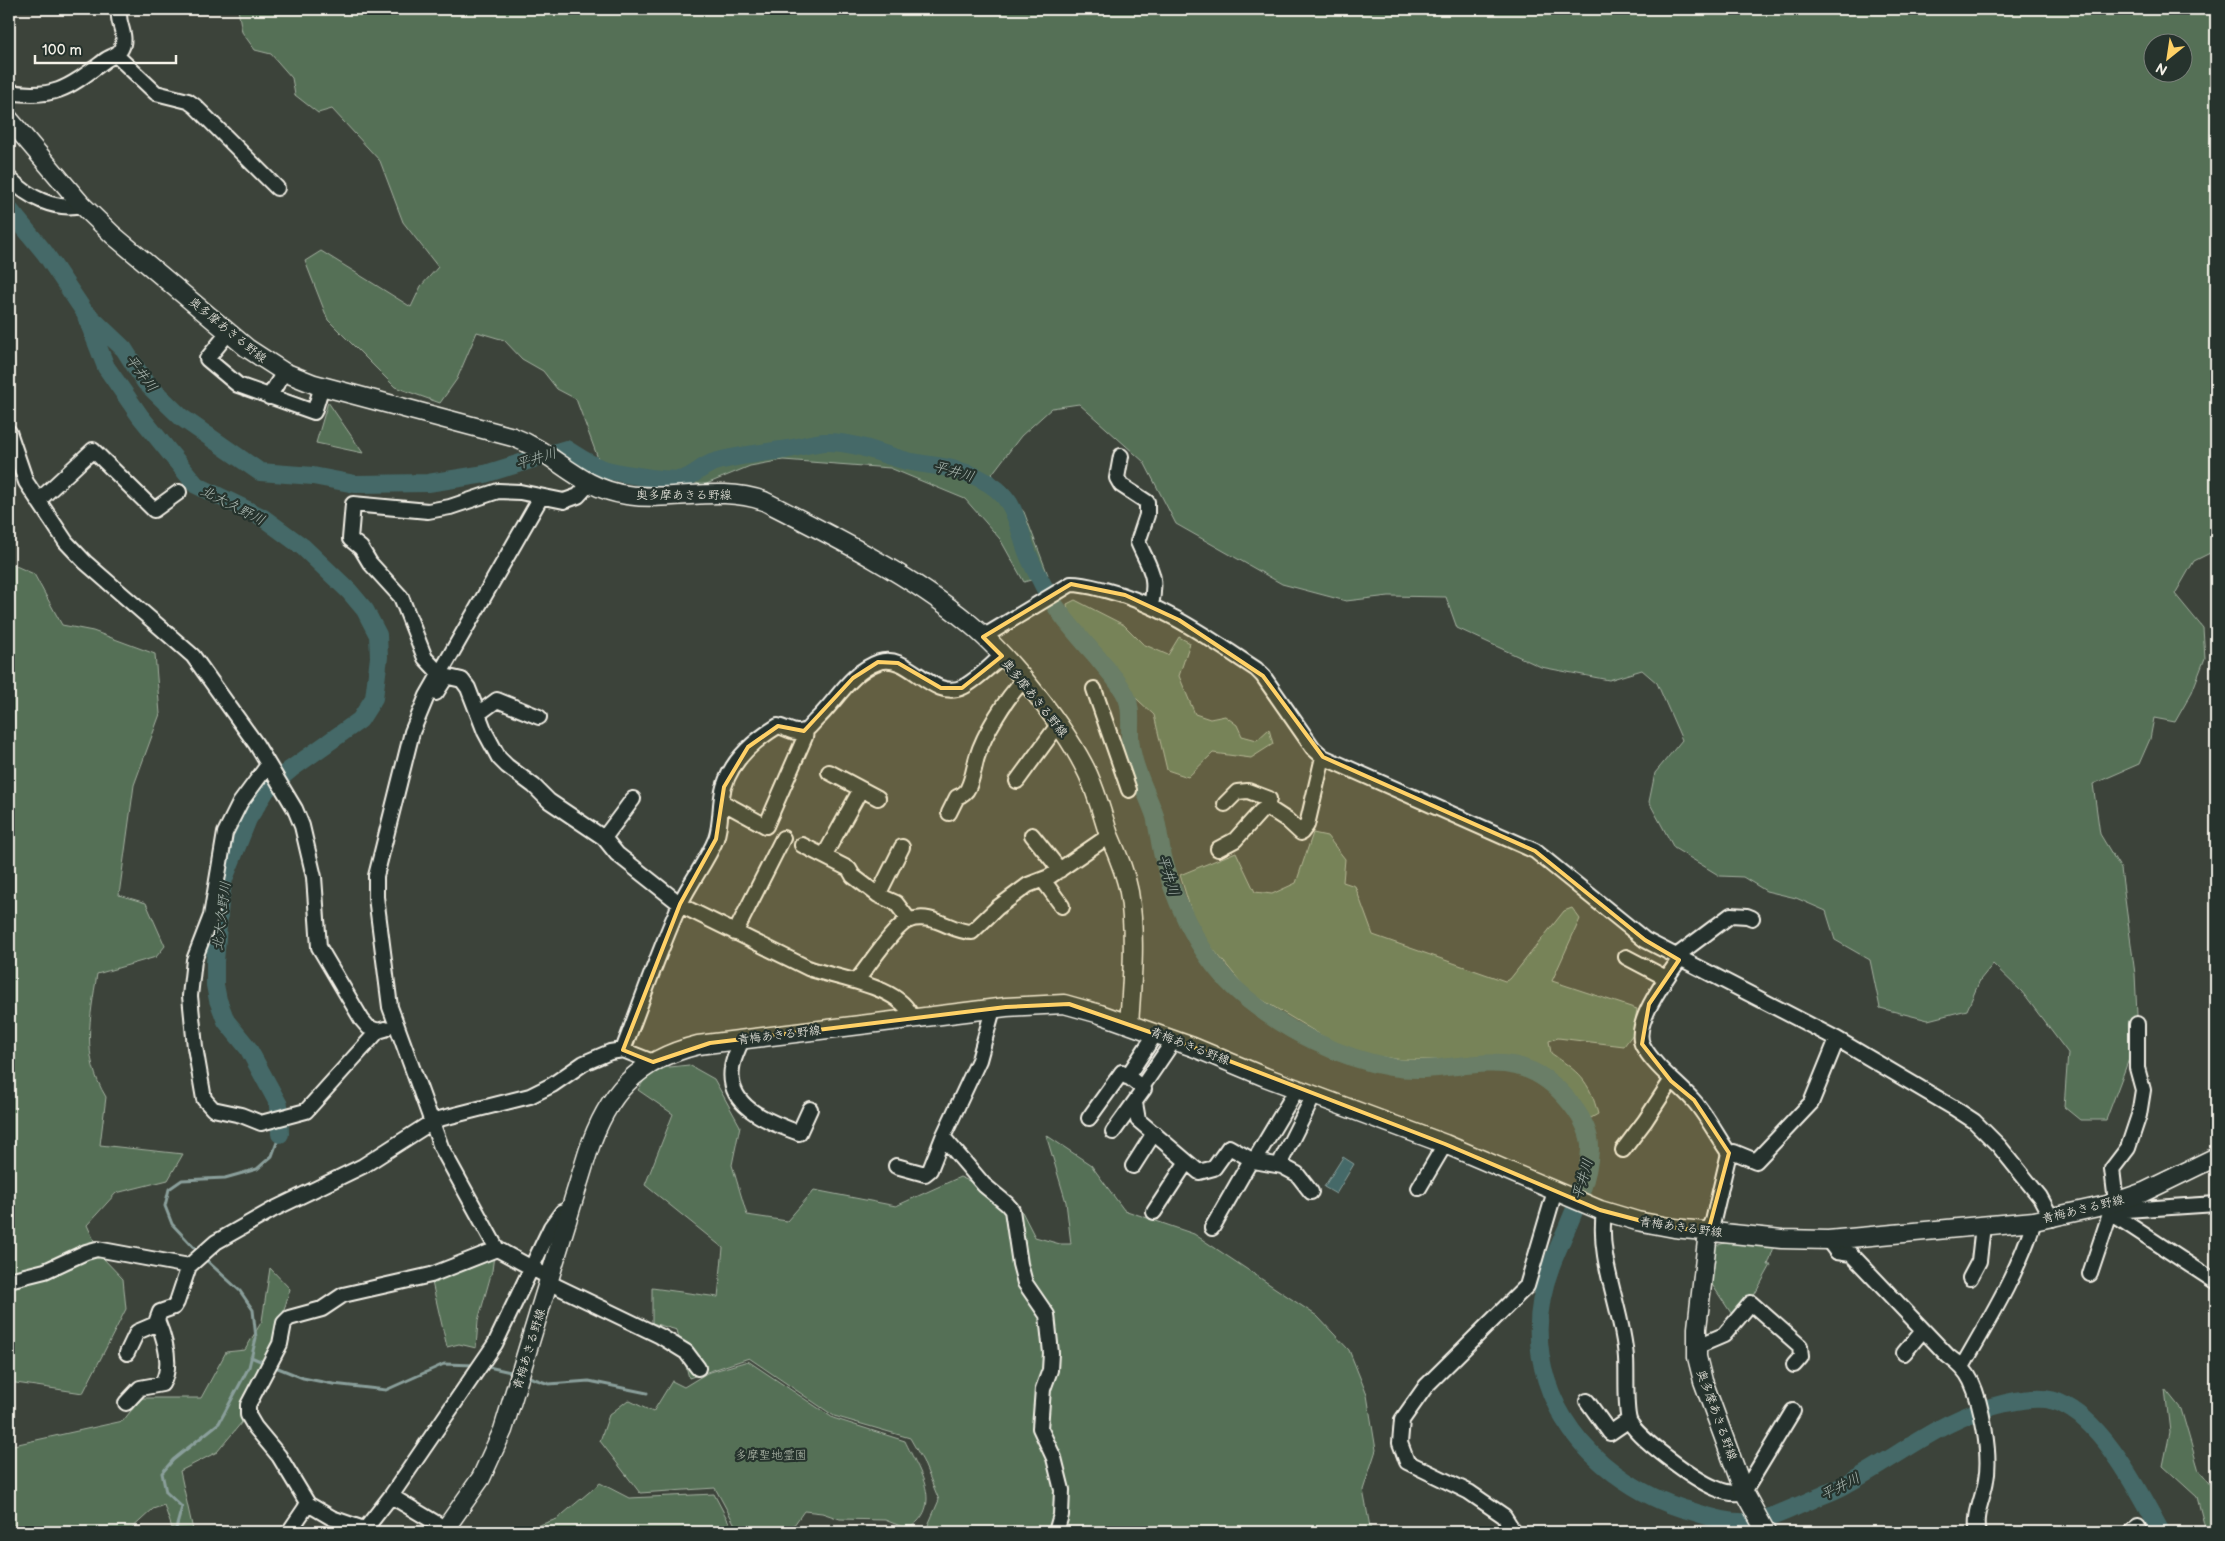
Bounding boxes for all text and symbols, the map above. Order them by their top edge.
scale bar [35,32,176,64]
north arrow [2142,32,2192,82]
text: 100 m [42,41,82,60]
text: N [2153,59,2171,79]
street label: 奥多摩あきる野線 [186,294,270,366]
water label: 平井川 [122,351,161,395]
water label: 平井川 [514,444,559,473]
water label: 平井川 [931,458,976,485]
water label: 北大久野川 [198,482,268,529]
street label: 奥多摩あきる野線 [636,488,732,503]
street label: 奥多摩あきる野線 [999,656,1071,740]
water label: 平井川 [1154,853,1183,898]
water label: 北大久野川 [209,880,234,952]
street label: 青梅あきる野線 [737,1023,822,1048]
street label: 青梅あきる野線 [1148,1024,1232,1068]
water label: 平井川 [1569,1157,1596,1202]
street label: 青梅あきる野線 [2041,1192,2126,1227]
street label: 青梅あきる野線 [1638,1214,1723,1241]
street label: 青梅あきる野線 [510,1307,549,1391]
street label: 奥多摩あきる野線 [1693,1368,1740,1463]
park label: 多摩聖地霊園 [735,1448,807,1463]
water label: 平井川 [1818,1469,1863,1504]

